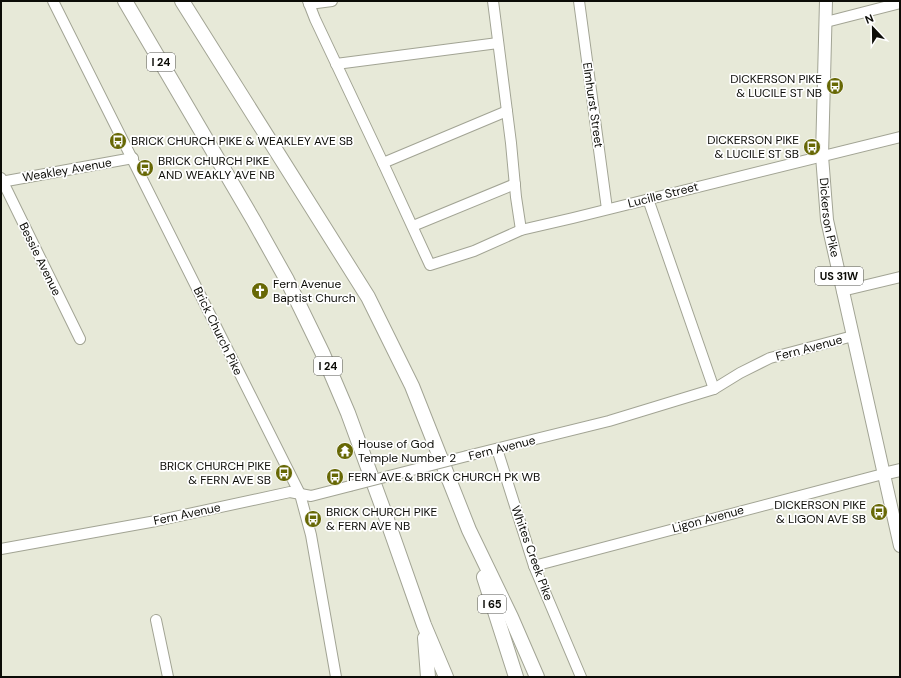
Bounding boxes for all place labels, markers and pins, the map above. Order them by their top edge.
place label: DICKERSON PIKE & LUCILE ST NB [730,71,822,101]
bus stop icon: DICKERSON PIKE & LUCILE ST NB [825,76,845,96]
bus stop icon: BRICK CHURCH PIKE & WEAKLEY AVE SB [108,131,128,151]
place label: DICKERSON PIKE & LUCILE ST SB [707,132,799,162]
place label: BRICK CHURCH PIKE & WEAKLEY AVE SB [131,133,353,149]
bus stop icon: DICKERSON PIKE & LUCILE ST SB [802,137,822,157]
place label: BRICK CHURCH PIKE AND WEAKLY AVE NB [158,153,275,183]
bus stop icon: BRICK CHURCH PIKE AND WEAKLY AVE NB [135,158,155,178]
place label: Fern Avenue Baptist Church [273,276,356,306]
church icon: Fern Avenue Baptist Church [250,281,270,301]
place label: House of God Temple Number 2 [358,436,456,466]
temple icon: House of God Temple Number 2 [335,441,355,461]
place label: BRICK CHURCH PIKE & FERN AVE SB [160,458,271,488]
bus stop icon: BRICK CHURCH PIKE & FERN AVE SB [274,463,294,483]
bus stop icon: FERN AVE & BRICK CHURCH PK WB [325,467,345,487]
place label: FERN AVE & BRICK CHURCH PK WB [348,469,540,485]
place label: DICKERSON PIKE & LIGON AVE SB [774,497,866,527]
bus stop icon: DICKERSON PIKE & LIGON AVE SB [869,502,889,522]
place label: BRICK CHURCH PIKE & FERN AVE NB [326,504,437,534]
bus stop icon: BRICK CHURCH PIKE & FERN AVE NB [303,509,323,529]

